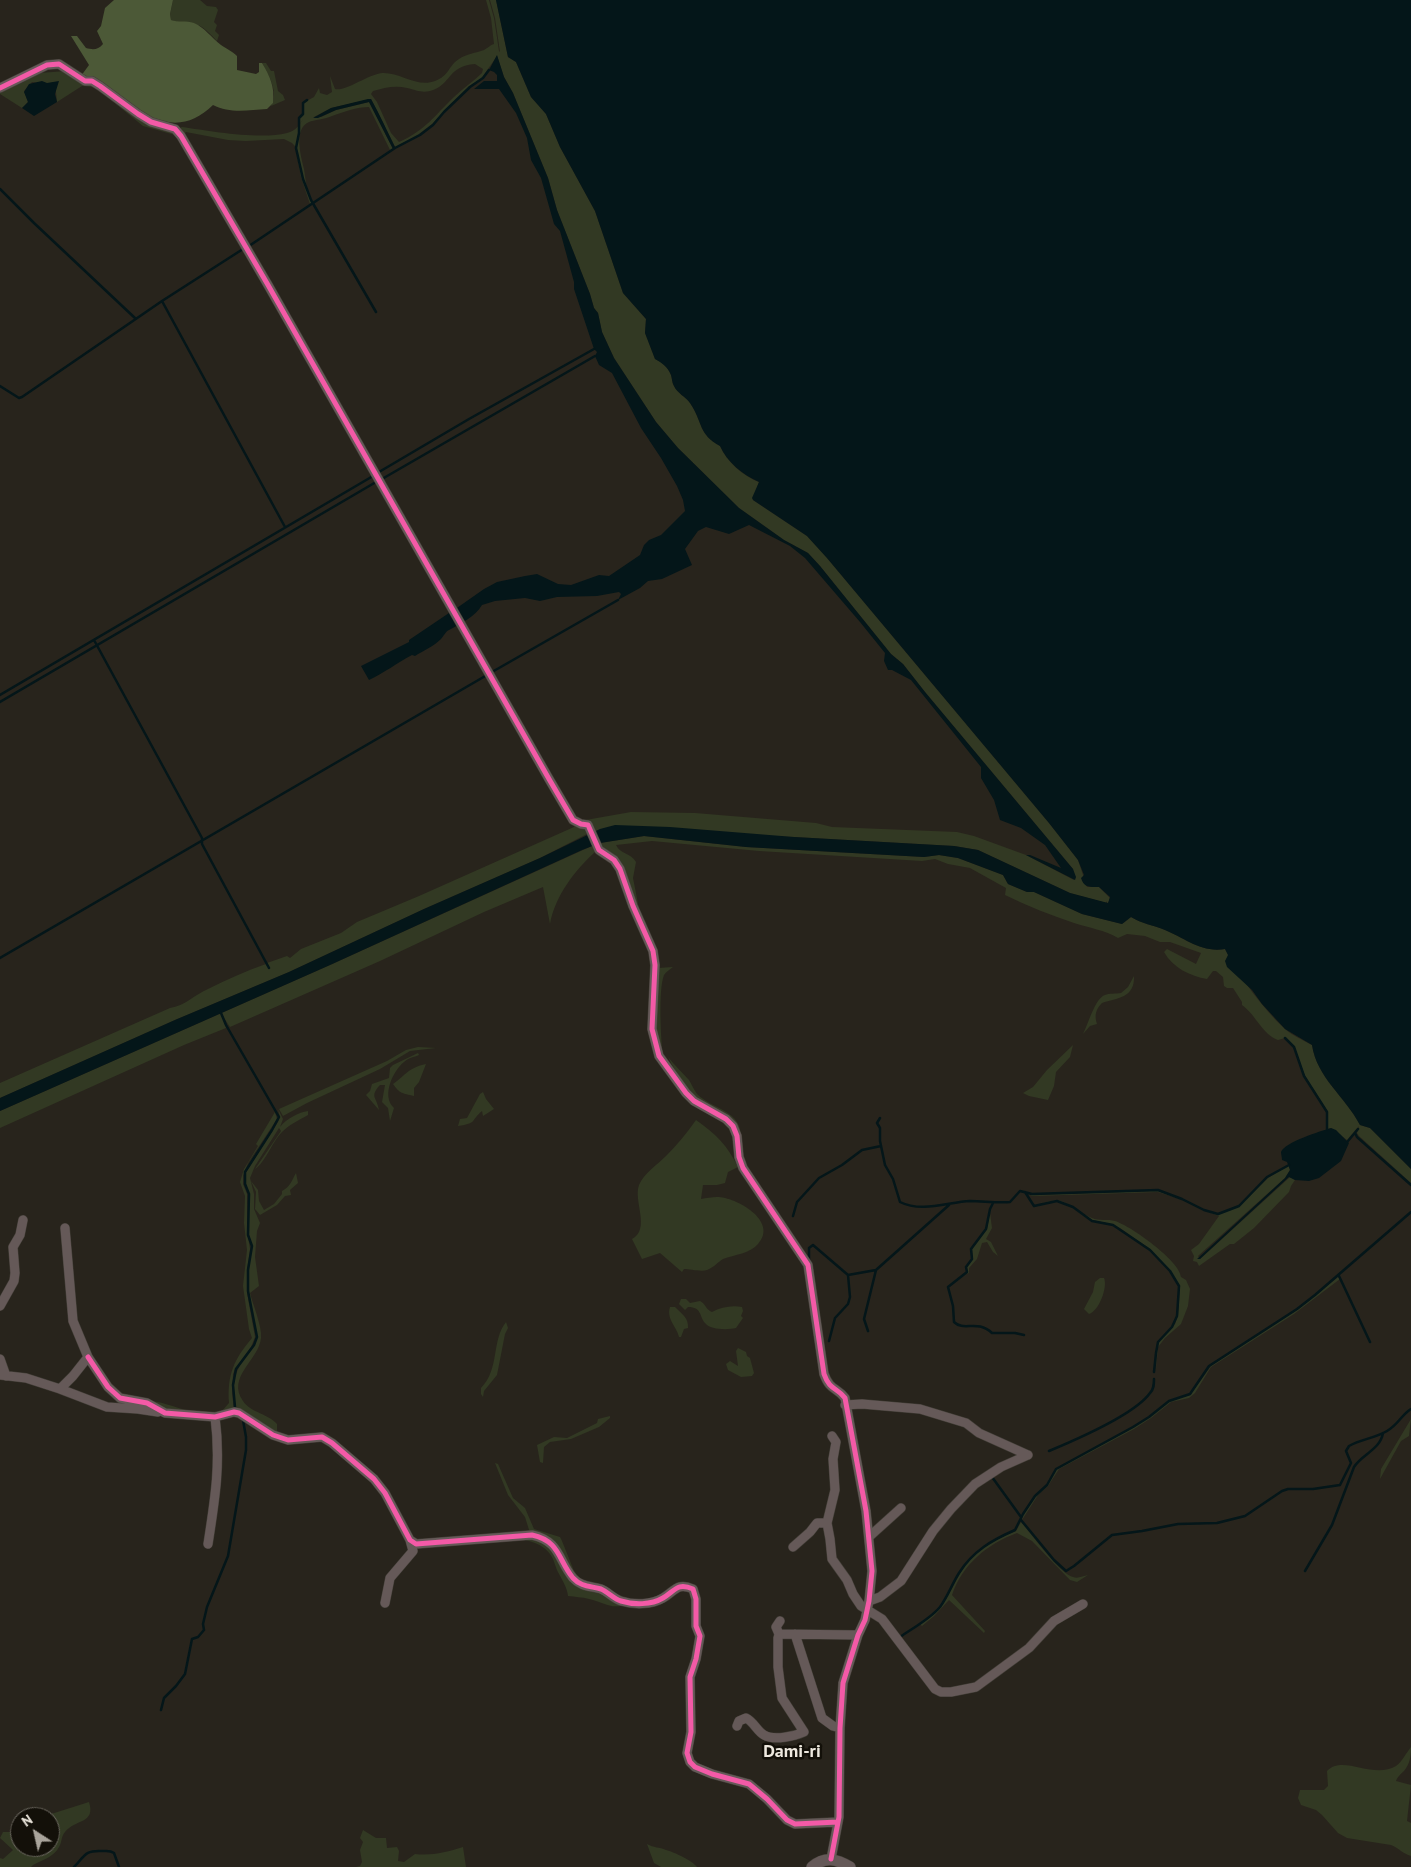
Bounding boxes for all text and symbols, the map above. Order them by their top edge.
district label: Dami-ri [763,1741,821,1763]
north arrow [10,1807,60,1857]
text: N [18,1811,36,1831]

